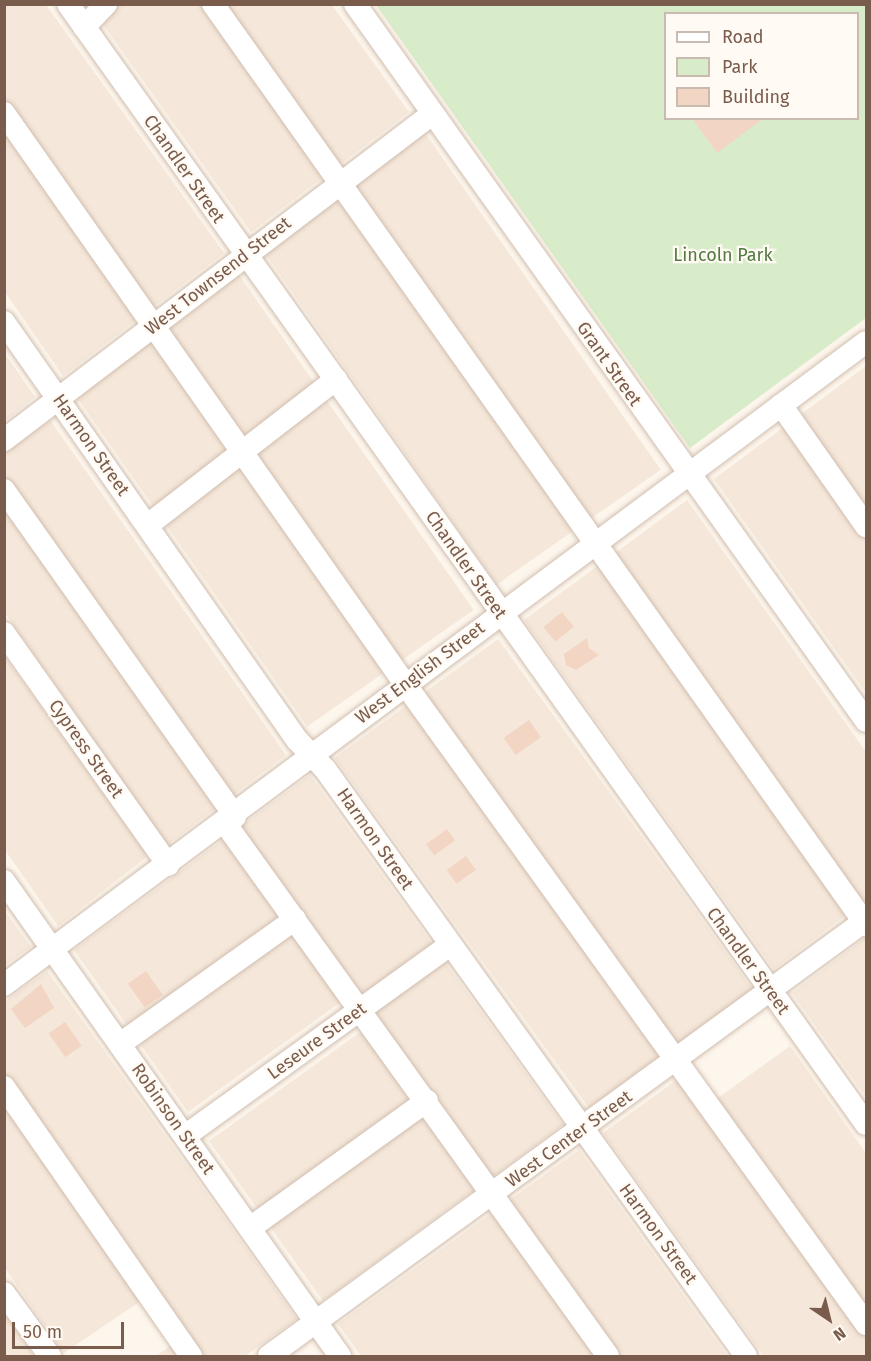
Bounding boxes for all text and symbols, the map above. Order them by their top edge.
legend [664,12,859,120]
text: Road [722,26,764,48]
text: Park [722,56,757,78]
text: Building [722,86,789,108]
street label: Chandler Street [139,111,229,227]
street label: West Townsend Street [141,212,295,340]
park label: Lincoln Park [673,244,773,266]
street label: Grant Street [572,318,646,410]
street label: Harmon Street [48,390,134,500]
street label: Chandler Street [421,507,511,623]
street label: West English Street [351,617,489,729]
street label: Cypress Street [44,696,128,802]
street label: Harmon Street [332,784,418,894]
street label: Chandler Street [702,903,794,1019]
street label: Leseure Street [263,998,371,1084]
street label: Robinson Street [127,1059,219,1179]
street label: West Center Street [502,1086,636,1192]
street label: Harmon Street [614,1179,702,1289]
north arrow [799,1289,859,1349]
scale bar [15,1310,128,1348]
text: 50 m [23,1321,62,1343]
text: N [830,1323,849,1345]

